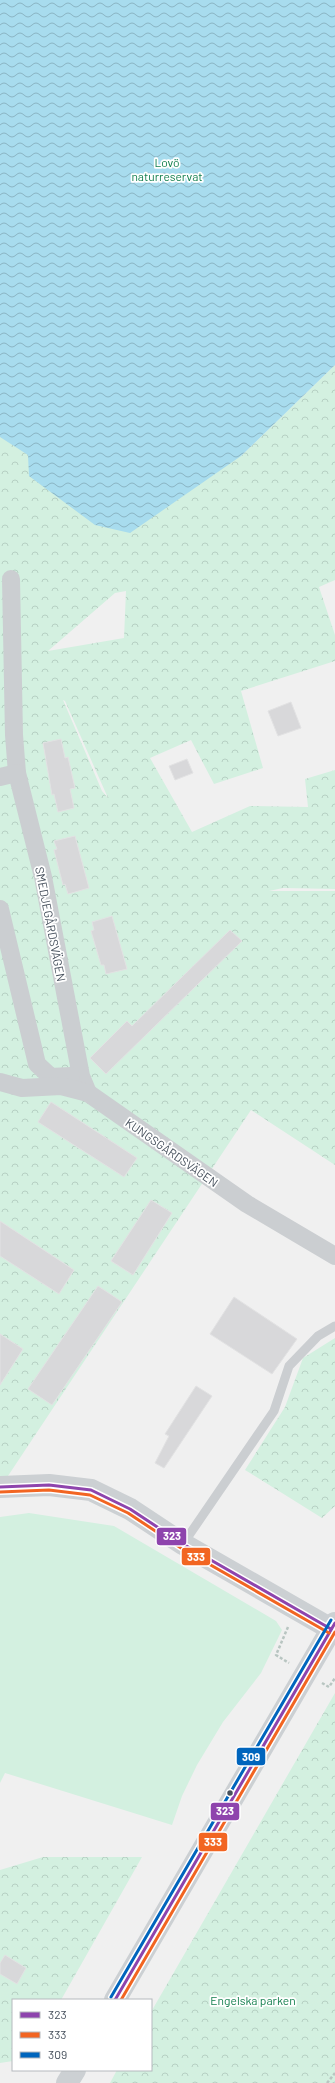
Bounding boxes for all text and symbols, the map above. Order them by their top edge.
park label: Lovö naturreservat [131,155,203,183]
street label: SMEDJEGÅRDSVÄGEN [33,865,69,983]
street label: KUNGSGÅRDSVÄGEN [123,1115,221,1189]
line badge: 323 [156,1527,187,1546]
text: 323 [163,1529,181,1542]
line badge: 333 [181,1547,211,1566]
text: 333 [187,1550,205,1563]
line badge: 309 [236,1747,266,1766]
text: 309 [242,1750,260,1763]
unlabelled marker [225,1788,235,1798]
line badge: 323 [210,1802,240,1821]
text: 323 [216,1804,234,1817]
line badge: 333 [198,1832,228,1852]
text: 333 [204,1835,222,1848]
park label: Engelska parken [210,1993,296,2007]
legend [12,1999,152,2071]
text: 323 [48,2007,67,2021]
text: 333 [48,2027,67,2041]
text: 309 [48,2047,67,2061]

